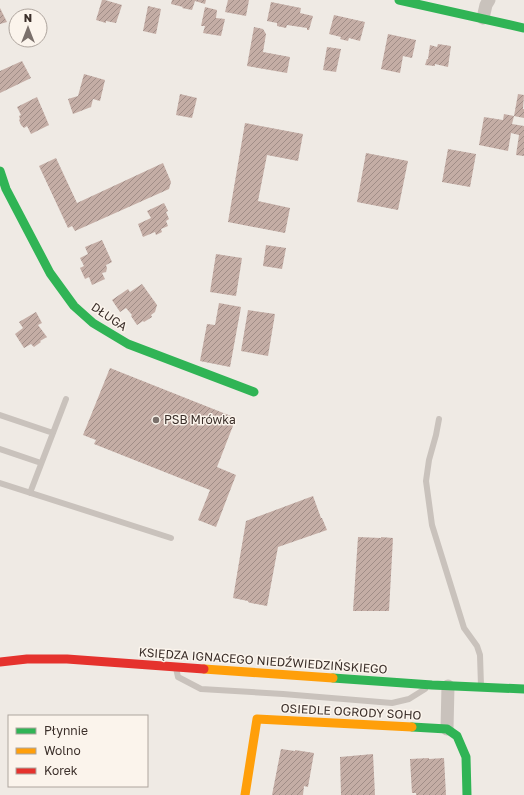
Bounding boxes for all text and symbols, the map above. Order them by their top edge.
north arrow [8,8,48,48]
text: N [24,11,32,24]
street label: DŁUGA [88,299,130,334]
place label: PSB Mrówka [164,412,236,427]
marker: PSB Mrówka [151,415,161,425]
street label: KSIĘDZA IGNACEGO NIEDŹWIEDZIŃSKIEGO [138,644,388,677]
street label: OSIEDLE OGRODY SOHO [280,700,422,723]
legend [8,715,148,787]
text: Płynnie [44,723,88,738]
text: Wolno [44,743,81,758]
text: Korek [44,763,78,778]

